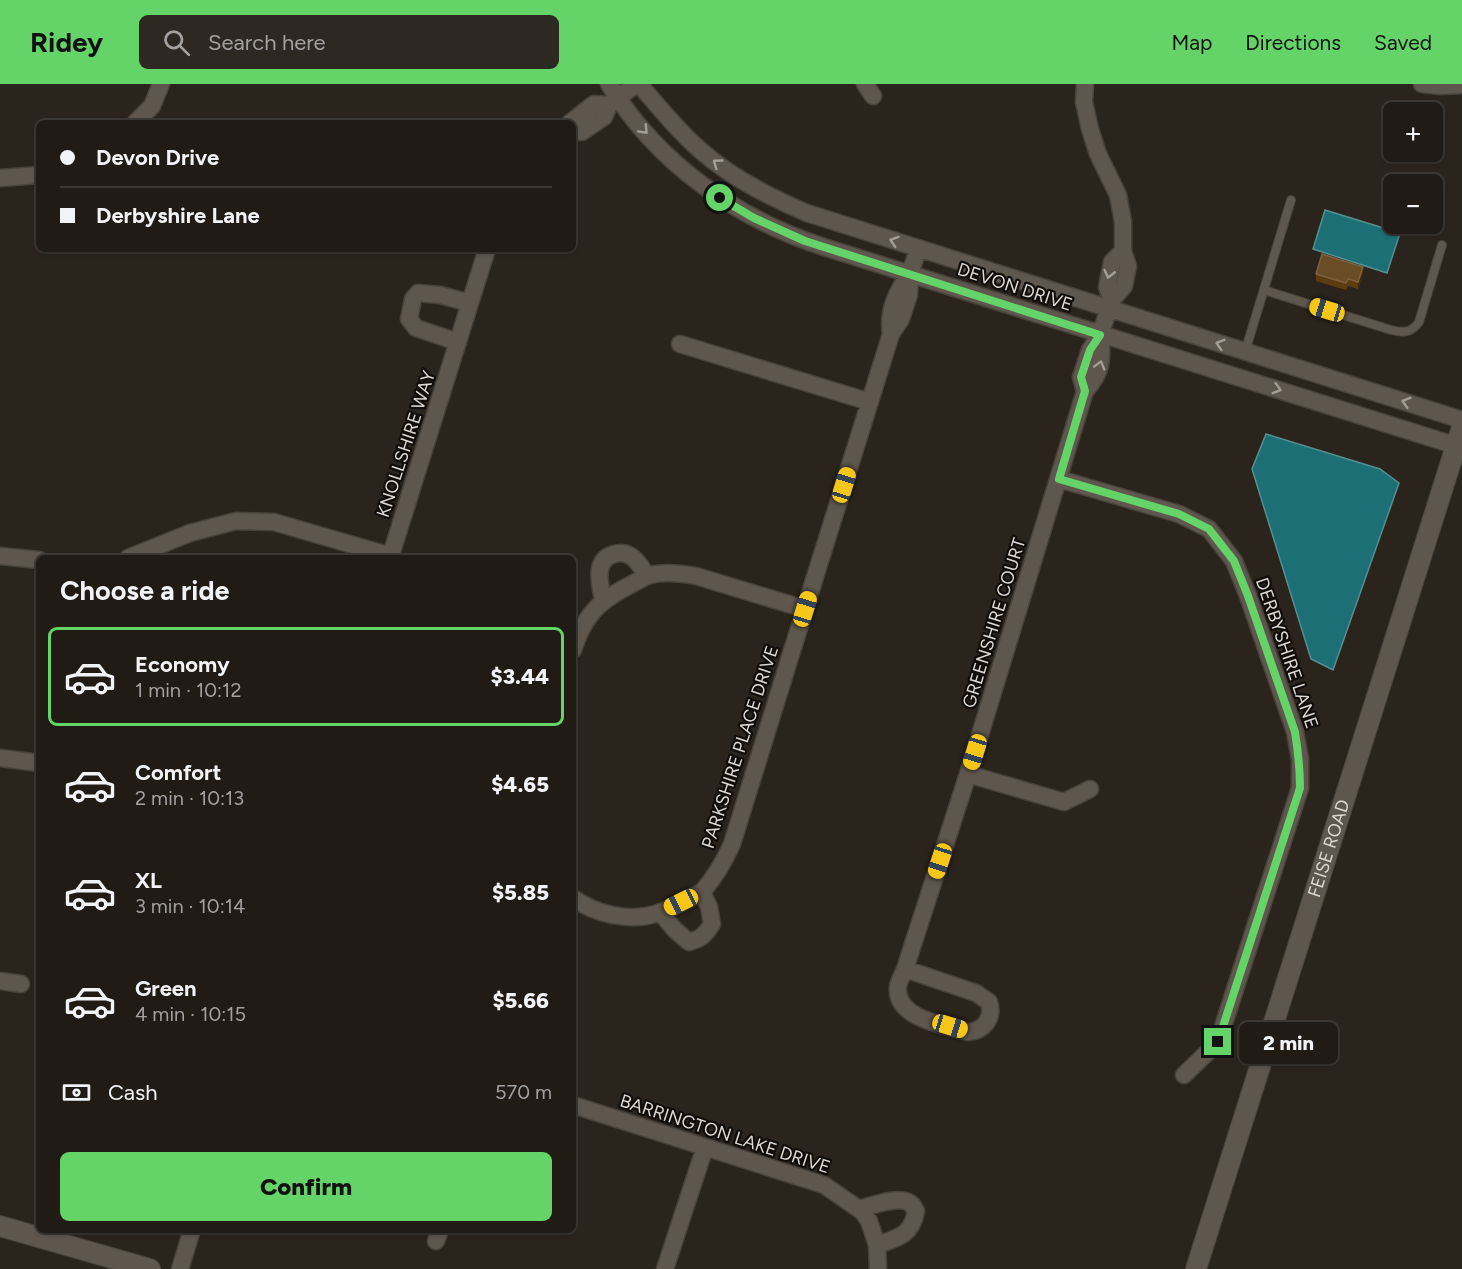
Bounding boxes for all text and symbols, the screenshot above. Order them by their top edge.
search box [139,15,559,69]
text: Ridey [30,25,103,59]
icon: search [160,26,193,59]
text: Search here [208,29,326,56]
text: Map [1171,30,1212,55]
text: Directions [1245,30,1341,55]
text: Saved [1374,30,1432,55]
map controls [1383,102,1443,234]
button: + [1383,102,1443,162]
one-way arrow [637,123,648,134]
text: Devon Drive [96,144,219,171]
one-way arrow [712,159,723,170]
button: − [1383,174,1443,234]
route start [706,184,733,211]
text: Derbyshire Lane [96,202,260,229]
one-way arrow [889,236,900,248]
street label: DEVON DRIVE [955,258,1075,316]
one-way arrow [1104,269,1117,279]
car [1307,296,1347,324]
one-way arrow [1215,339,1226,352]
one-way arrow [1092,360,1105,370]
street label: KNOLLSHIRE WAY [372,368,440,520]
one-way arrow [1271,382,1282,394]
one-way arrow [1401,397,1412,409]
car [830,465,858,505]
street label: GREENSHIRE COURT [958,535,1030,711]
text: Choose a ride [60,574,229,607]
street label: DERBYSHIRE LANE [1251,575,1323,731]
car [791,589,819,629]
street label: PARKSHIRE PLACE DRIVE [697,643,783,851]
icon: car [63,650,117,704]
text: Economy [135,651,230,678]
text: $3.44 [491,663,549,690]
text: 1 min · 10:12 [135,678,242,702]
car [961,732,989,772]
icon: car [63,758,117,812]
text: Comfort [135,759,221,786]
text: $4.65 [491,771,549,798]
text: 2 min · 10:13 [135,786,244,810]
street label: FEISE ROAD [1303,797,1355,900]
car [926,841,954,881]
icon: car [63,866,117,920]
text: XL [135,867,162,894]
text: $5.85 [492,879,549,906]
car [661,886,701,918]
text: 3 min · 10:14 [135,894,245,918]
icon: car [63,974,117,1028]
text: Green [135,975,197,1002]
text: $5.66 [492,987,549,1014]
text: 4 min · 10:15 [135,1002,246,1026]
car [930,1012,970,1040]
callout: 2 min [1239,1021,1338,1063]
route end [1204,1028,1231,1055]
text: 2 min [1263,1031,1314,1055]
icon: cash [60,1076,93,1109]
text: Cash [108,1079,158,1106]
text: 570 m [495,1080,552,1104]
street label: BARRINGTON LAKE DRIVE [617,1090,833,1178]
button: Confirm [60,1152,552,1221]

